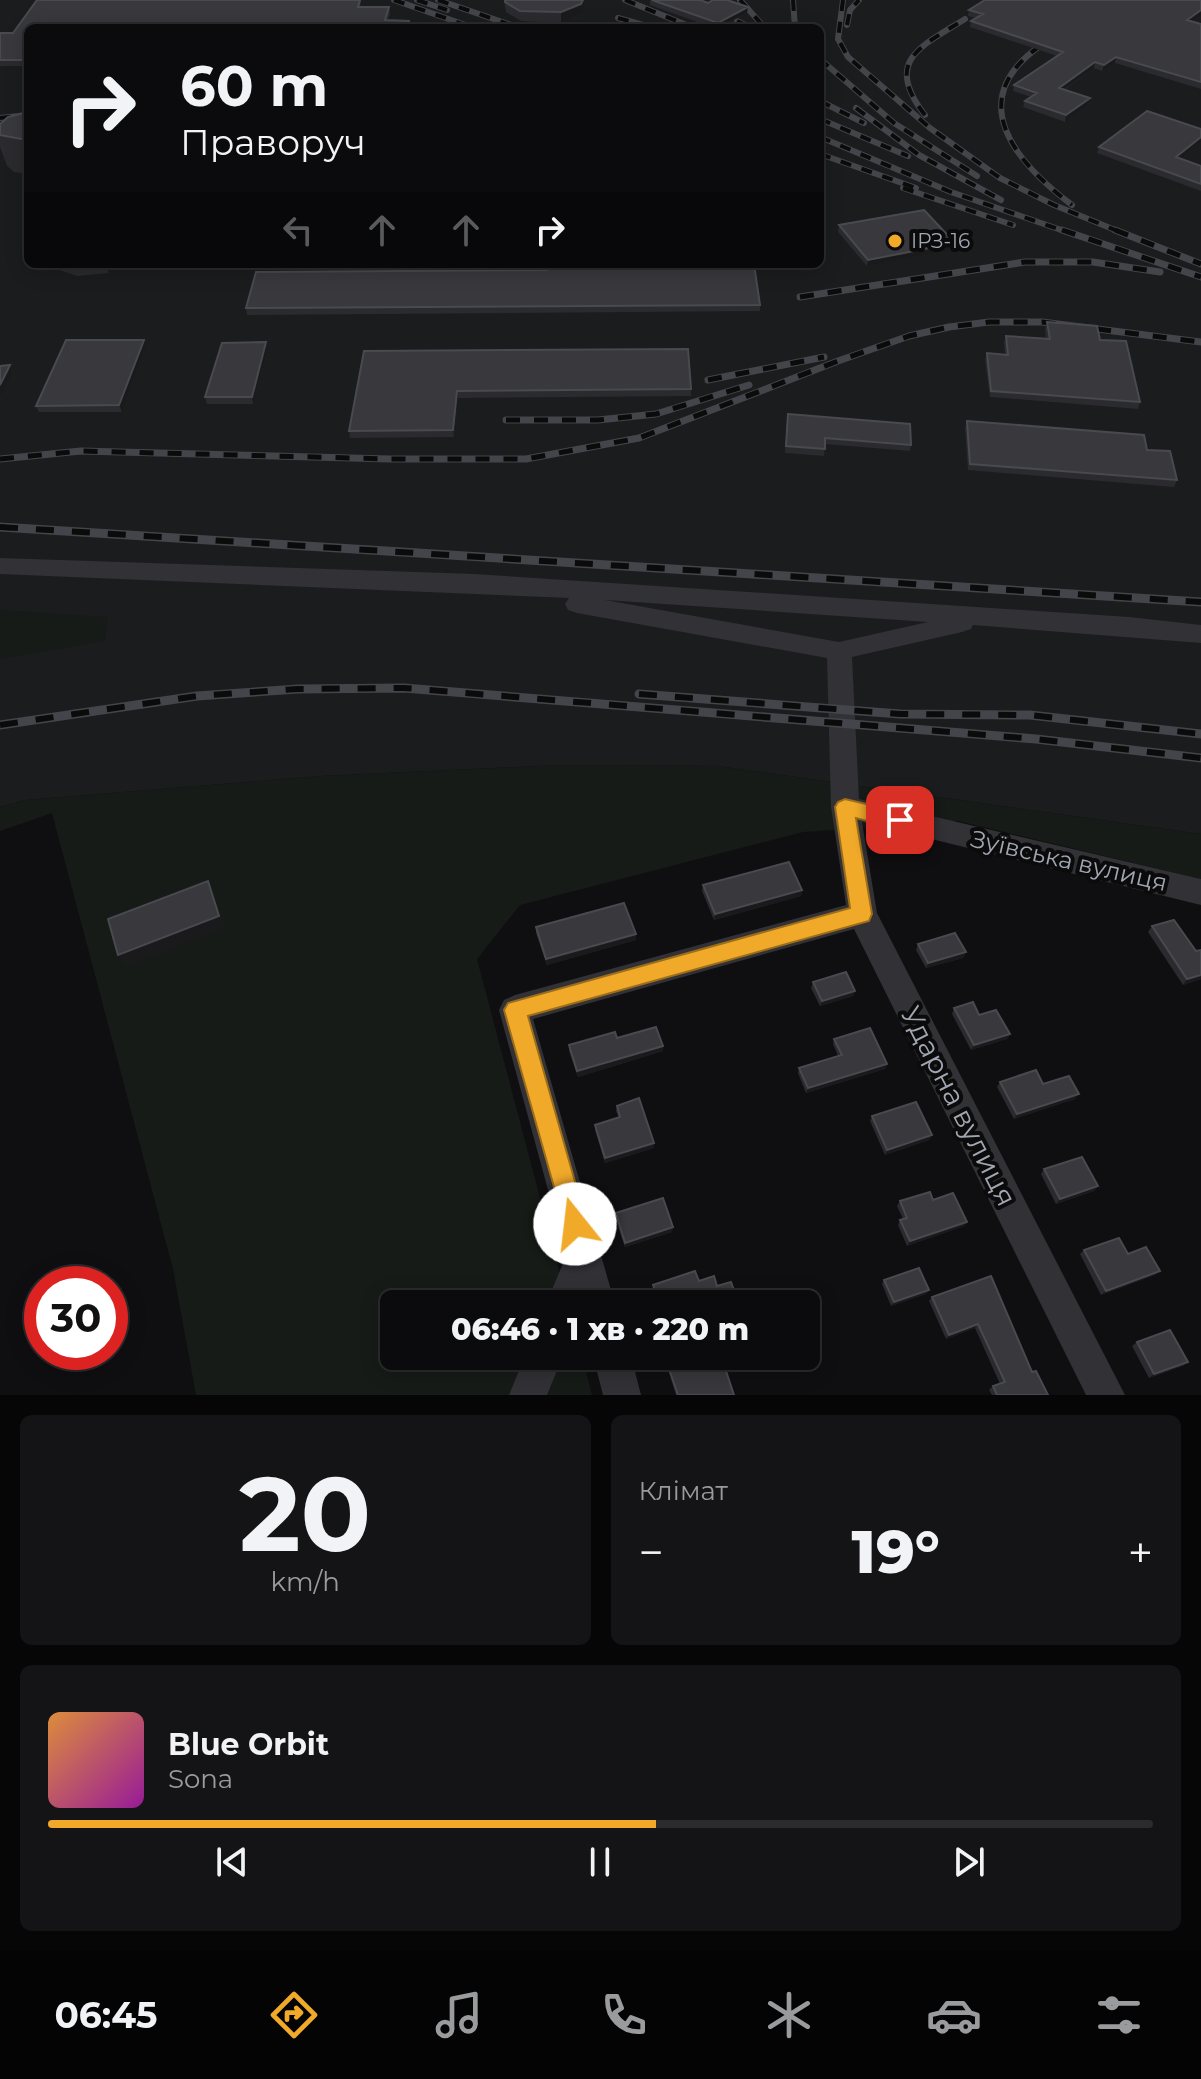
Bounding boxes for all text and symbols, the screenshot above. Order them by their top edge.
text: 60 m [180,52,328,120]
icon: right [48,56,152,160]
text: Праворуч [180,120,366,164]
icon: left [276,208,320,252]
icon: ahead [360,208,404,252]
icon: ahead [444,208,488,252]
icon: right [528,208,572,252]
place label: ІРЗ-16 [911,229,970,253]
marker: ІРЗ-16 [886,232,904,250]
pin [866,786,934,854]
icon: arrive [878,798,922,842]
street label: Зуївська вулиця [968,824,1170,897]
street label: Ударна вулиця [894,1001,1024,1211]
position arrow [533,1182,617,1266]
speed limit sign: 30 [24,1266,128,1370]
text: 06:46 · 1 хв · 220 m [451,1311,749,1348]
text: 20 [239,1450,371,1577]
text: Клімат [639,1475,728,1507]
text: 19° [852,1515,940,1588]
text: − [639,1525,664,1579]
text: + [1128,1525,1153,1579]
text: km/h [271,1566,340,1598]
text: Blue Orbit [168,1726,329,1763]
text: Sona [168,1763,233,1795]
icon: previous [210,1840,254,1884]
icon: pause [578,1840,622,1884]
icon: next [947,1840,991,1884]
icon: directions [266,1987,322,2043]
icon: music [431,1987,487,2043]
icon: phone [596,1987,652,2043]
icon: climate [761,1987,817,2043]
icon: car [926,1987,982,2043]
icon: filters [1091,1987,1147,2043]
text: 06:45 [54,1993,157,2037]

